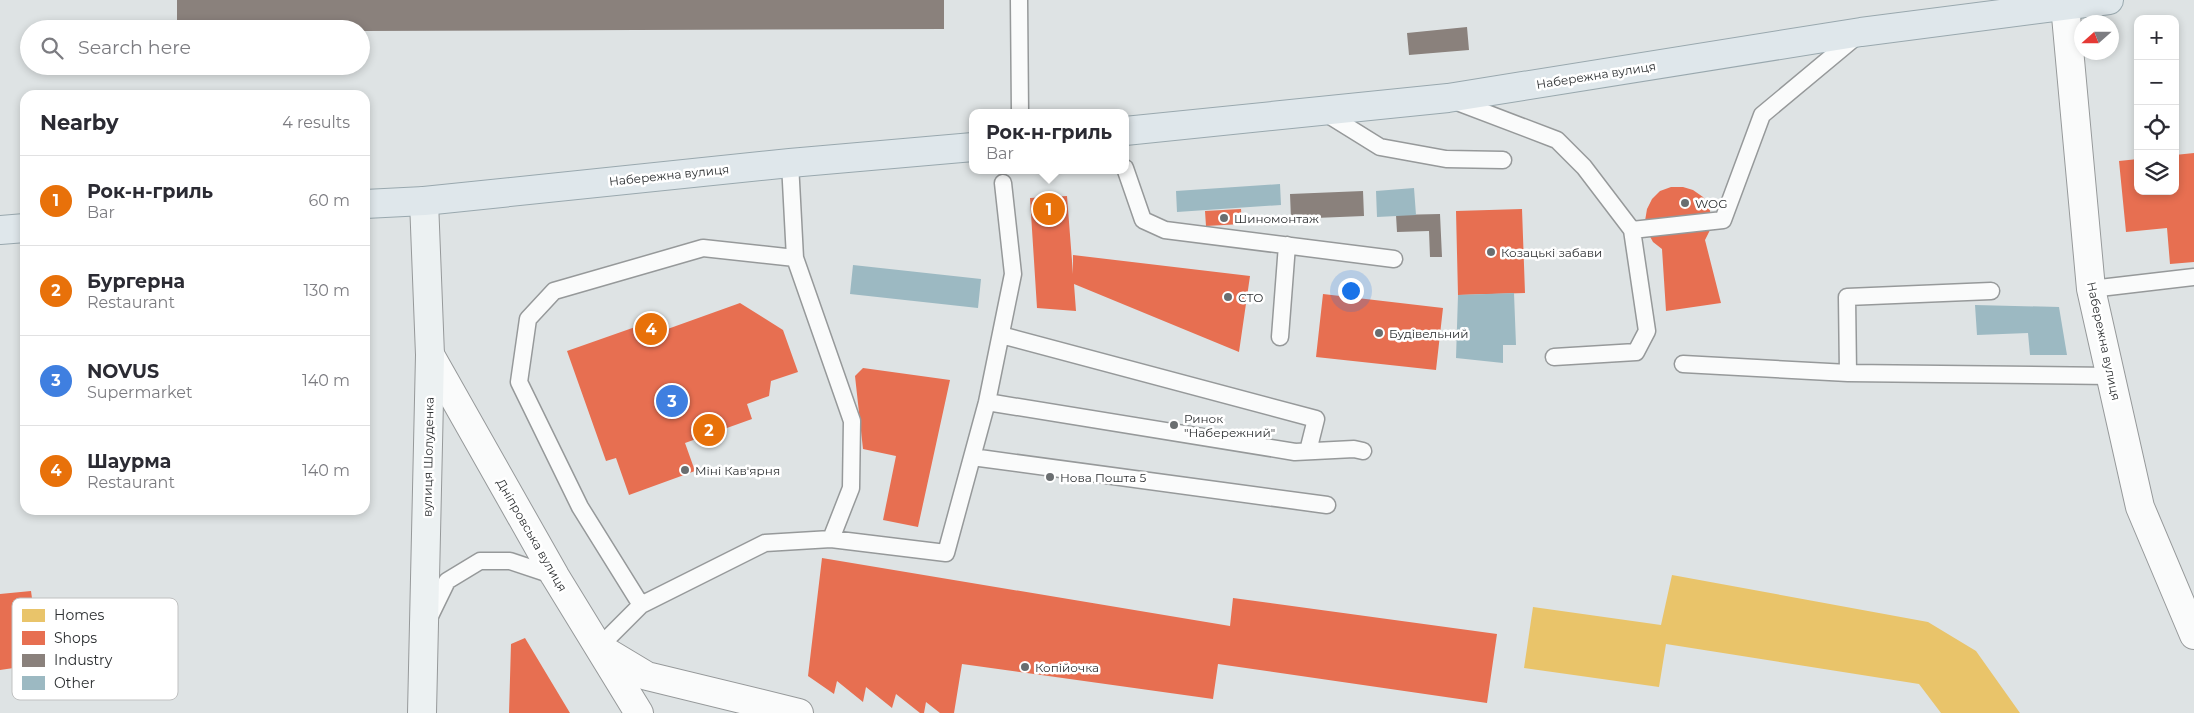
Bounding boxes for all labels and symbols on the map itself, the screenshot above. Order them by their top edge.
north arrow [2074,15,2119,60]
street label: Набережна вулиця [1535,58,1657,92]
street label: Набережна вулиця [608,161,730,189]
pin: 1 [1033,190,1065,228]
place label: WOG [1695,196,1727,211]
marker: WOG [1679,197,1691,209]
place label: Шиномонтаж [1234,211,1319,226]
marker: Шиномонтаж [1218,212,1230,224]
place label: Козацькі забави [1501,245,1602,260]
marker: Козацькі забави [1485,246,1497,258]
your location [1338,278,1364,304]
street label: Набережна вулиця [2084,280,2124,402]
place label: СТО [1238,290,1264,305]
marker: СТО [1222,291,1234,303]
pin: 4 [635,310,667,348]
place label: Будівельний [1389,326,1469,341]
marker: Будівельний [1373,327,1385,339]
pin: 3 [656,382,688,420]
street label: вулиця Шолуденка [419,397,437,517]
pin: 2 [693,411,725,449]
place label: Ринок "Набережний" [1184,411,1275,440]
marker: Ринок "Набережний" [1168,419,1180,431]
place label: Міні Кав'ярня [695,463,780,478]
marker: Міні Кав'ярня [679,464,691,476]
place label: Нова Пошта 5 [1060,470,1146,485]
marker: Нова Пошта 5 [1044,471,1056,483]
street label: Дніпровська вулиця [494,476,570,594]
legend [12,598,178,700]
text: Homes [54,606,104,624]
text: Shops [54,629,97,647]
text: Industry [54,651,113,669]
place label: Копійочка [1035,660,1099,675]
marker: Копійочка [1019,661,1031,673]
text: Other [54,674,95,692]

